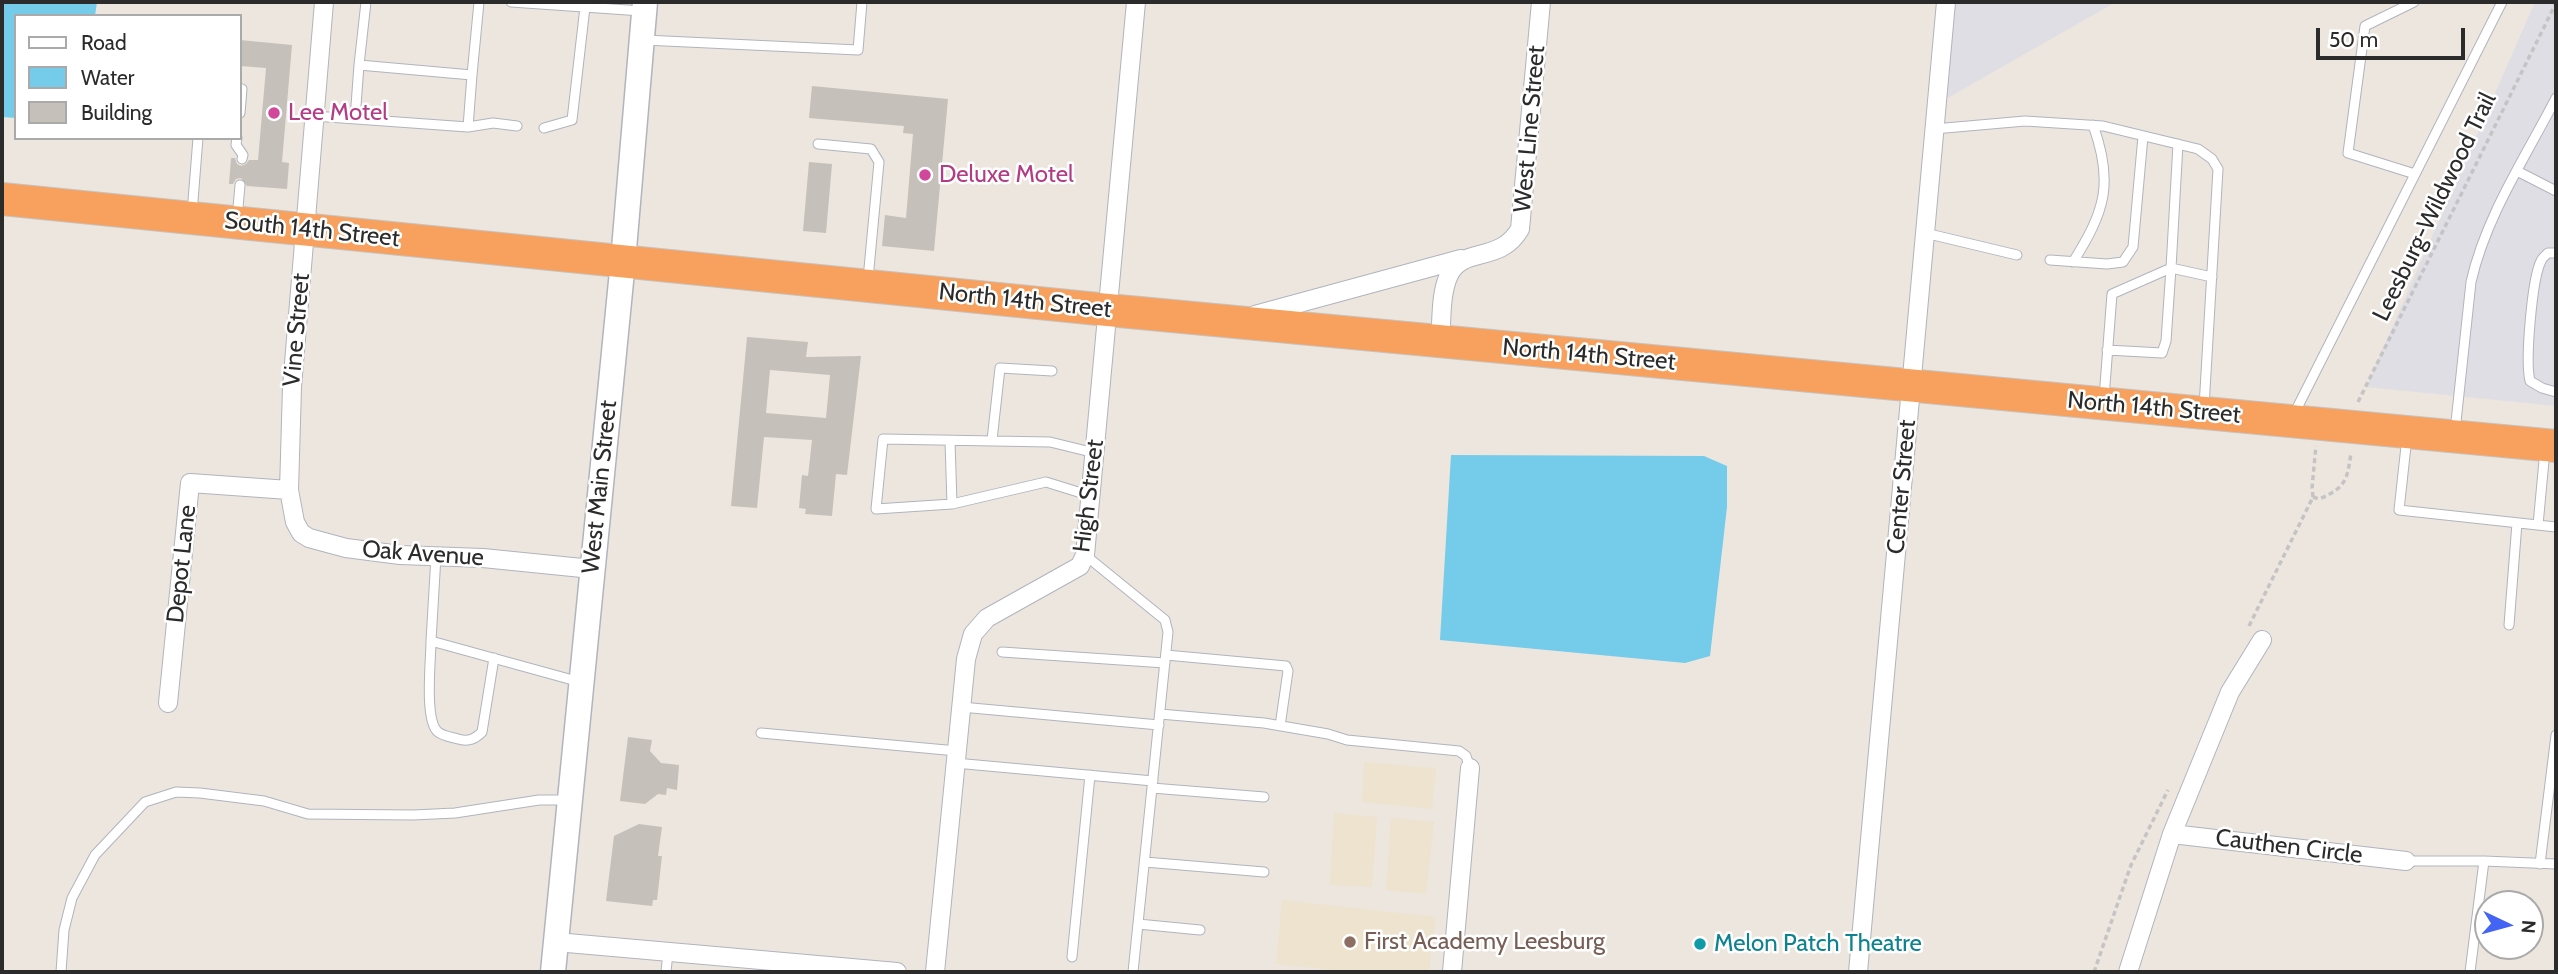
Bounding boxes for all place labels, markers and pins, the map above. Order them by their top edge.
place label: Lee Motel [288,99,388,127]
marker: Lee Motel [266,105,282,121]
place label: Deluxe Motel [939,161,1074,189]
marker: Deluxe Motel [917,167,933,183]
place label: First Academy Leesburg [1364,928,1605,956]
place label: Melon Patch Theatre [1714,930,1922,958]
marker: First Academy Leesburg [1342,934,1358,950]
marker: Melon Patch Theatre [1692,936,1708,952]

